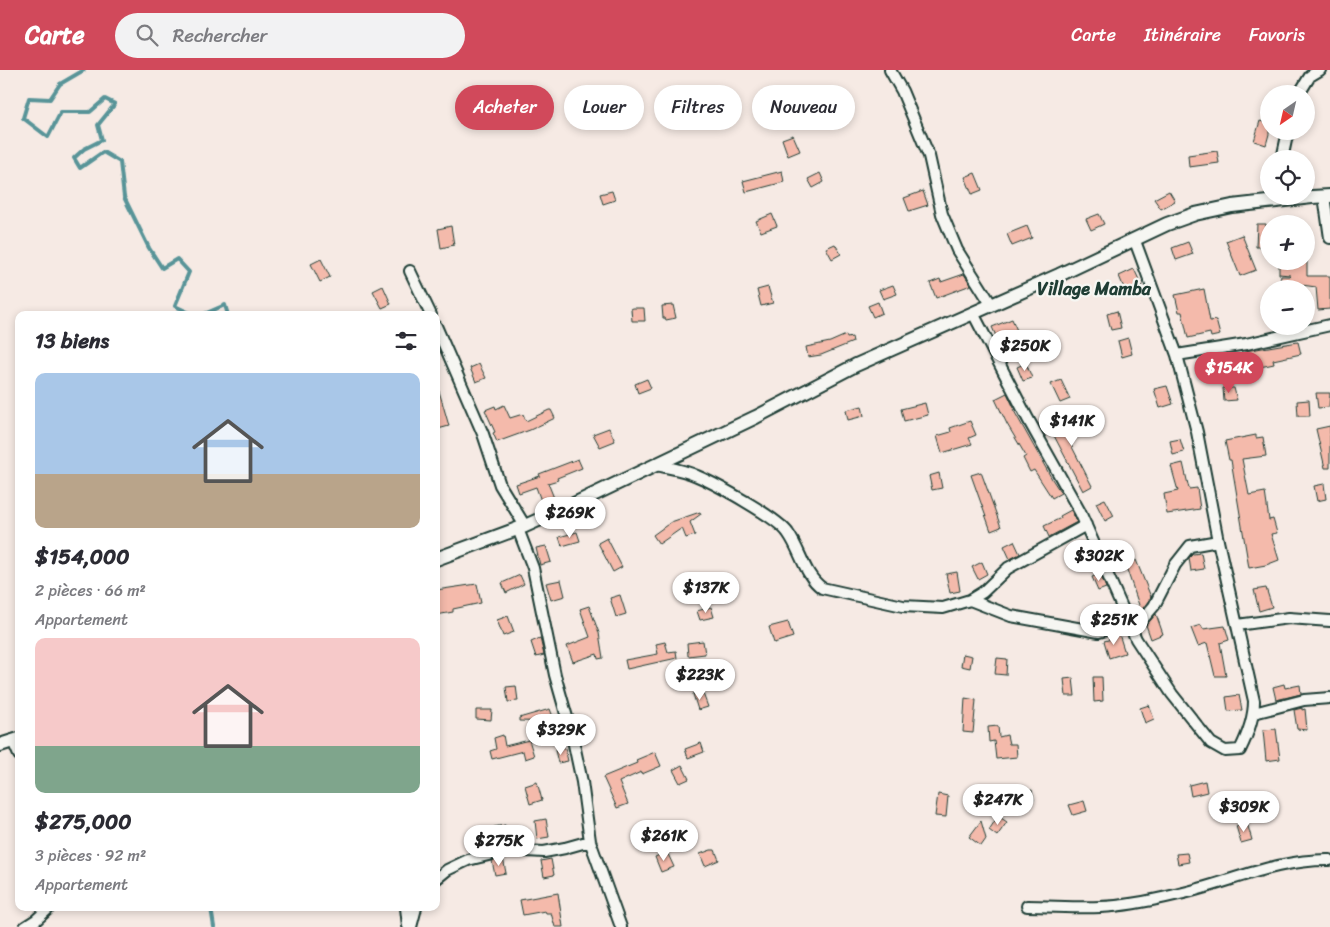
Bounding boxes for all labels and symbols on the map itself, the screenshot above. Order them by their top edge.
north arrow [1260,85,1315,140]
district label: Village Mamba [1037,273,1152,305]
pin: $250K [990,330,1060,372]
pin: $154K [1194,352,1264,394]
pin: $141K [1037,404,1107,447]
pin: $269K [535,496,605,539]
pin: $302K [1064,540,1134,582]
pin: $137K [671,572,741,614]
pin: $251K [1079,604,1149,646]
pin: $223K [665,658,735,701]
pin: $329K [526,714,596,756]
pin: $247K [963,784,1033,826]
pin: $309K [1209,790,1279,833]
pin: $261K [629,820,699,862]
pin: $275K [464,824,534,867]

